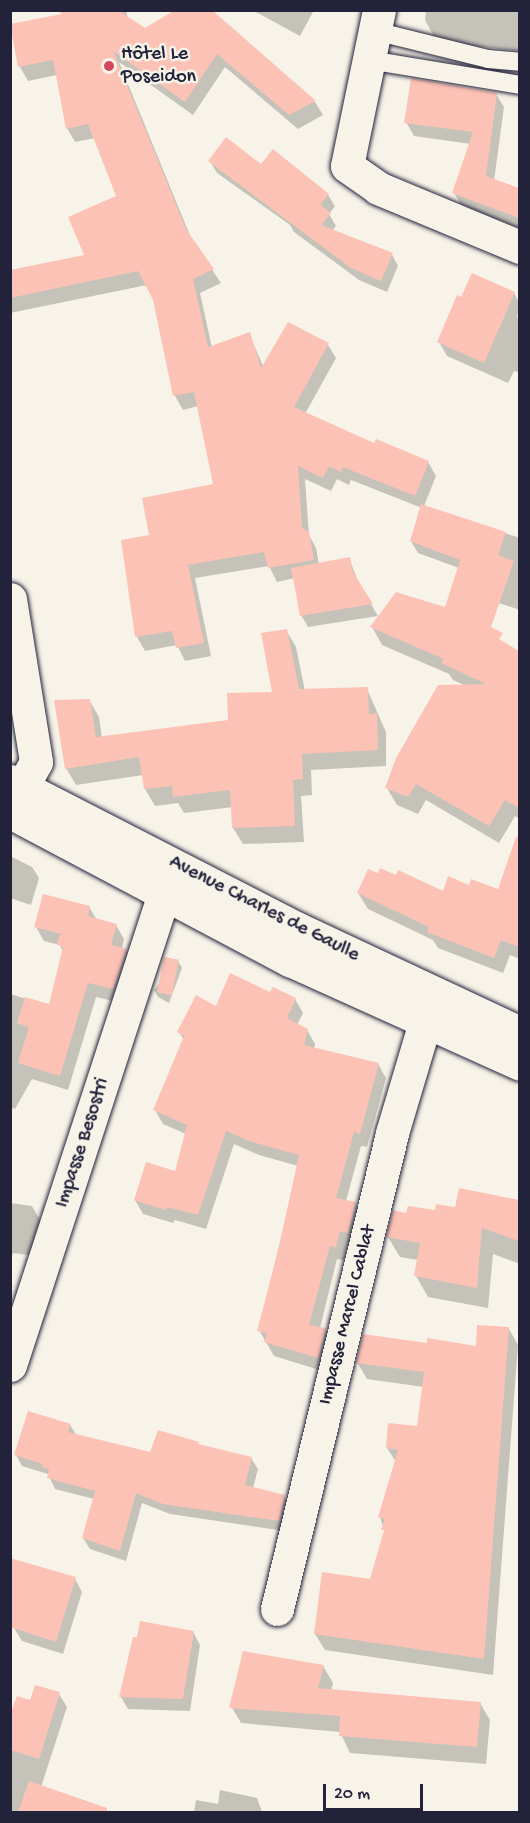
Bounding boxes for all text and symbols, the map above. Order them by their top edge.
place label: Hôtel Le Poseidon [121,42,196,89]
marker: Hôtel Le Poseidon [102,59,116,73]
street label: Avenue Charles de Gaulle [165,851,363,967]
street label: Impasse Besostri [51,1075,115,1211]
street label: Impasse Marcel Cablat [314,1223,382,1407]
scale bar [326,1772,426,1810]
text: 20 m [334,1784,370,1805]

